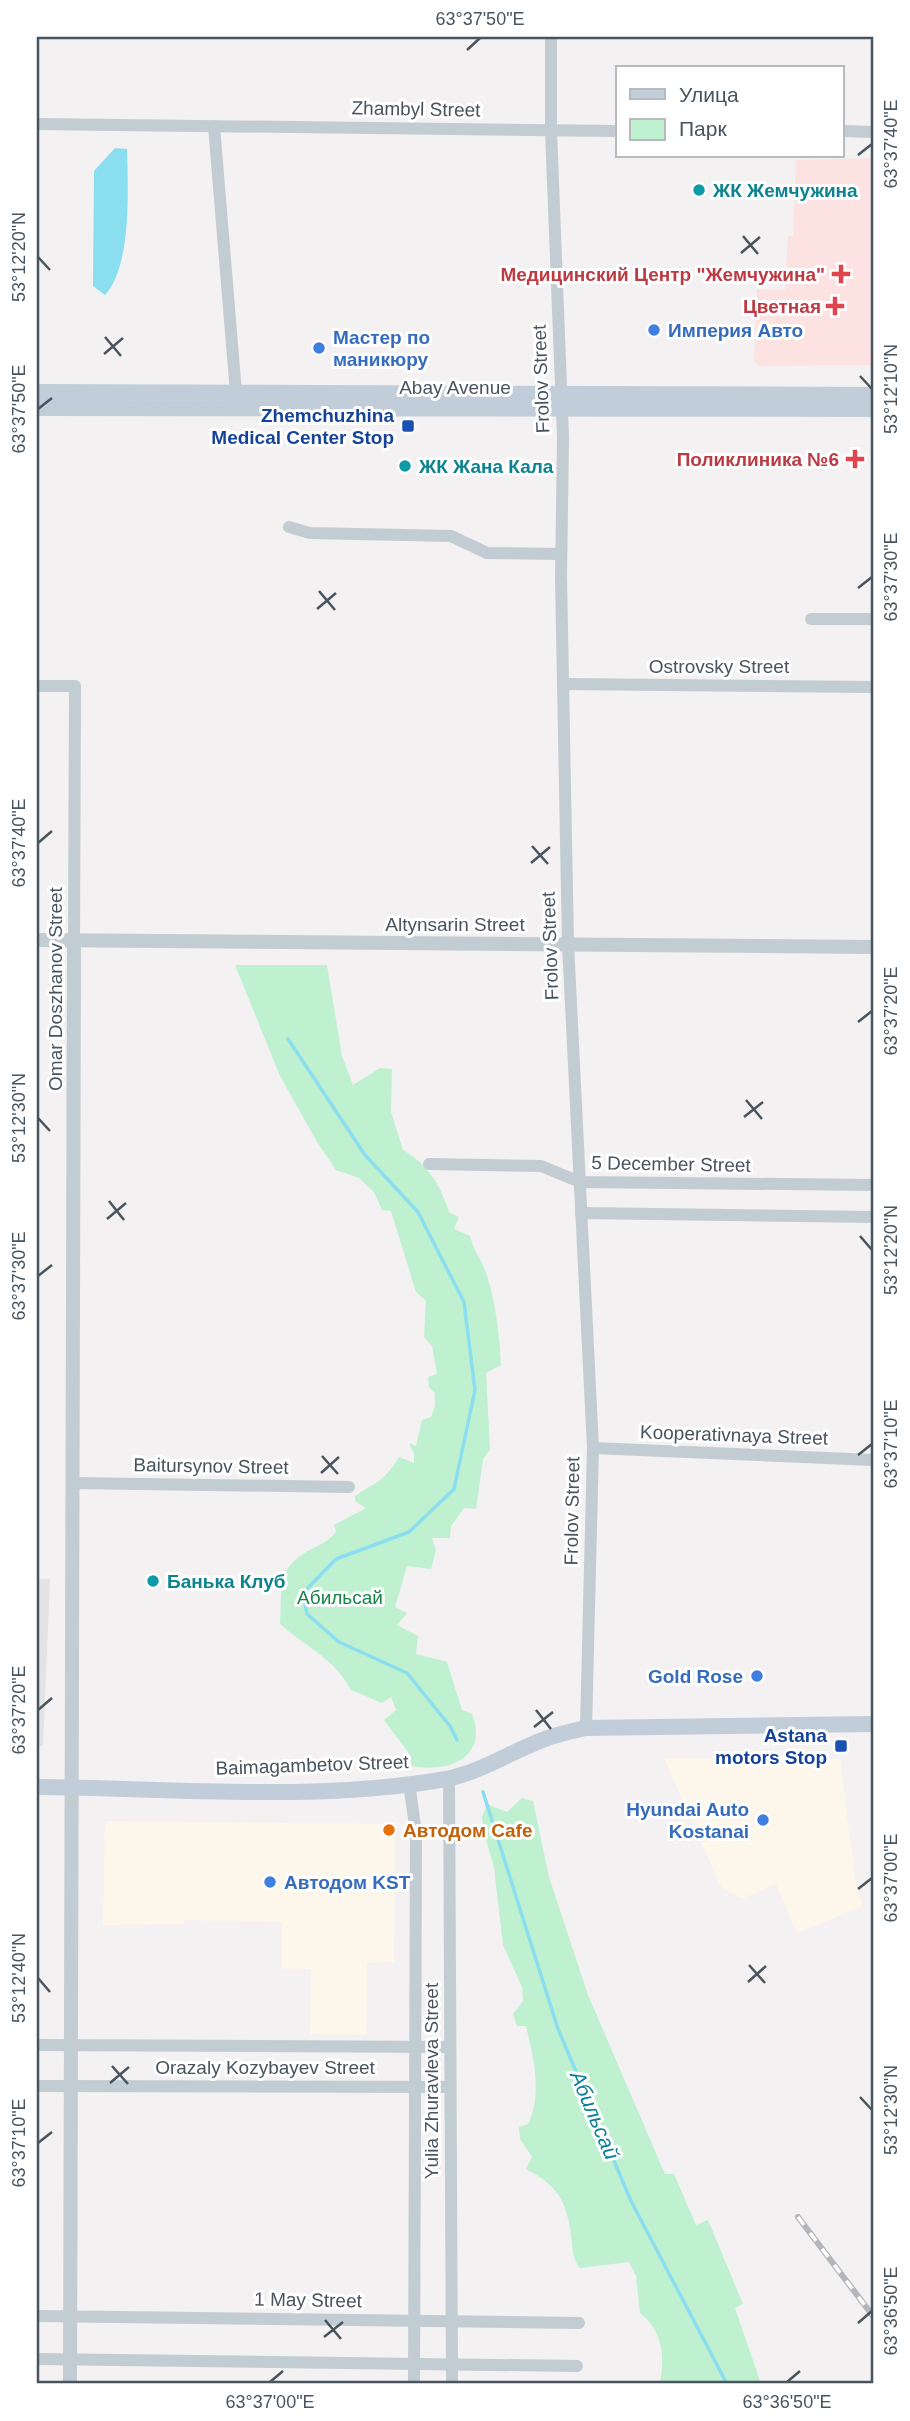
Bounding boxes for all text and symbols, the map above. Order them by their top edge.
text: 63°37'50"E [435,9,525,29]
legend [616,66,844,158]
text: Улица [679,83,739,106]
street label: Zhambyl Street [351,97,481,121]
text: 63°37'40"E [881,99,901,189]
text: Парк [679,117,727,140]
place label: ЖК Жемчужина [712,180,858,201]
marker: ЖК Жемчужина [691,182,707,198]
text: 53°12'20"N [9,212,29,302]
place label: Медицинский Центр "Жемчужина" [500,264,825,285]
marker: Медицинский Центр "Жемчужина" [831,264,851,284]
place label: Цветная [743,296,821,317]
marker: Цветная [827,298,843,314]
place label: Империя Авто [668,320,803,341]
marker: Империя Авто [646,322,662,338]
street label: Frolov Street [529,324,553,434]
place label: Мастер по маникюру [333,327,430,370]
marker: Мастер по маникюру [311,340,327,356]
text: 53°12'10"N [881,344,901,434]
text: 63°37'50"E [9,364,29,454]
street label: Abay Avenue [399,377,511,398]
place label: Zhemchuzhina Medical Center Stop [211,405,394,448]
marker: Zhemchuzhina Medical Center Stop [400,418,416,434]
place label: Поликлиника №6 [677,449,839,470]
marker: Поликлиника №6 [845,449,865,469]
place label: ЖК Жана Кала [418,456,554,477]
marker: ЖК Жана Кала [397,458,413,474]
text: 63°37'30"E [881,532,901,622]
street label: Ostrovsky Street [649,656,790,677]
text: 63°37'40"E [9,798,29,888]
street label: Omar Doszhanov Street [45,886,66,1091]
street label: Frolov Street [538,891,562,1001]
street label: Altynsarin Street [385,914,525,935]
text: 63°37'20"E [881,966,901,1056]
text: 53°12'30"N [9,1073,29,1163]
street label: 5 December Street [591,1152,752,1176]
text: 53°12'20"N [881,1205,901,1295]
text: 63°37'30"E [9,1231,29,1321]
text: 63°37'10"E [881,1399,901,1489]
street label: Kooperativnaya Street [640,1421,829,1449]
street label: Baitursynov Street [133,1454,290,1478]
street label: Frolov Street [561,1456,583,1566]
place label: Банька Клуб [167,1571,285,1592]
marker: Банька Клуб [145,1573,161,1589]
park label: Абильсай [297,1587,383,1608]
text: 63°37'20"E [9,1665,29,1755]
place label: Gold Rose [648,1666,743,1687]
marker: Gold Rose [749,1668,765,1684]
place label: Astana motors Stop [715,1725,827,1768]
marker: Astana motors Stop [833,1738,849,1754]
street label: Baimagambetov Street [215,1751,410,1779]
place label: Hyundai Auto Kostanai [626,1799,749,1842]
marker: Hyundai Auto Kostanai [755,1812,771,1828]
place label: Автодом Cafe [403,1820,533,1841]
marker: Автодом Cafe [381,1822,397,1838]
text: 63°37'00"E [881,1833,901,1923]
place label: Автодом KST [284,1872,411,1893]
marker: Автодом KST [262,1874,278,1890]
text: 53°12'40"N [9,1933,29,2023]
street label: Yulia Zhuravleva Street [421,1982,442,2179]
street label: Orazaly Kozybayev Street [155,2057,376,2078]
water label: Абильсай [565,2065,624,2163]
text: 53°12'30"N [881,2065,901,2155]
text: 63°37'10"E [9,2098,29,2188]
text: 63°36'50"E [881,2266,901,2356]
street label: 1 May Street [254,2289,363,2311]
text: 63°37'00"E [225,2392,315,2412]
text: 63°36'50"E [742,2392,832,2412]

